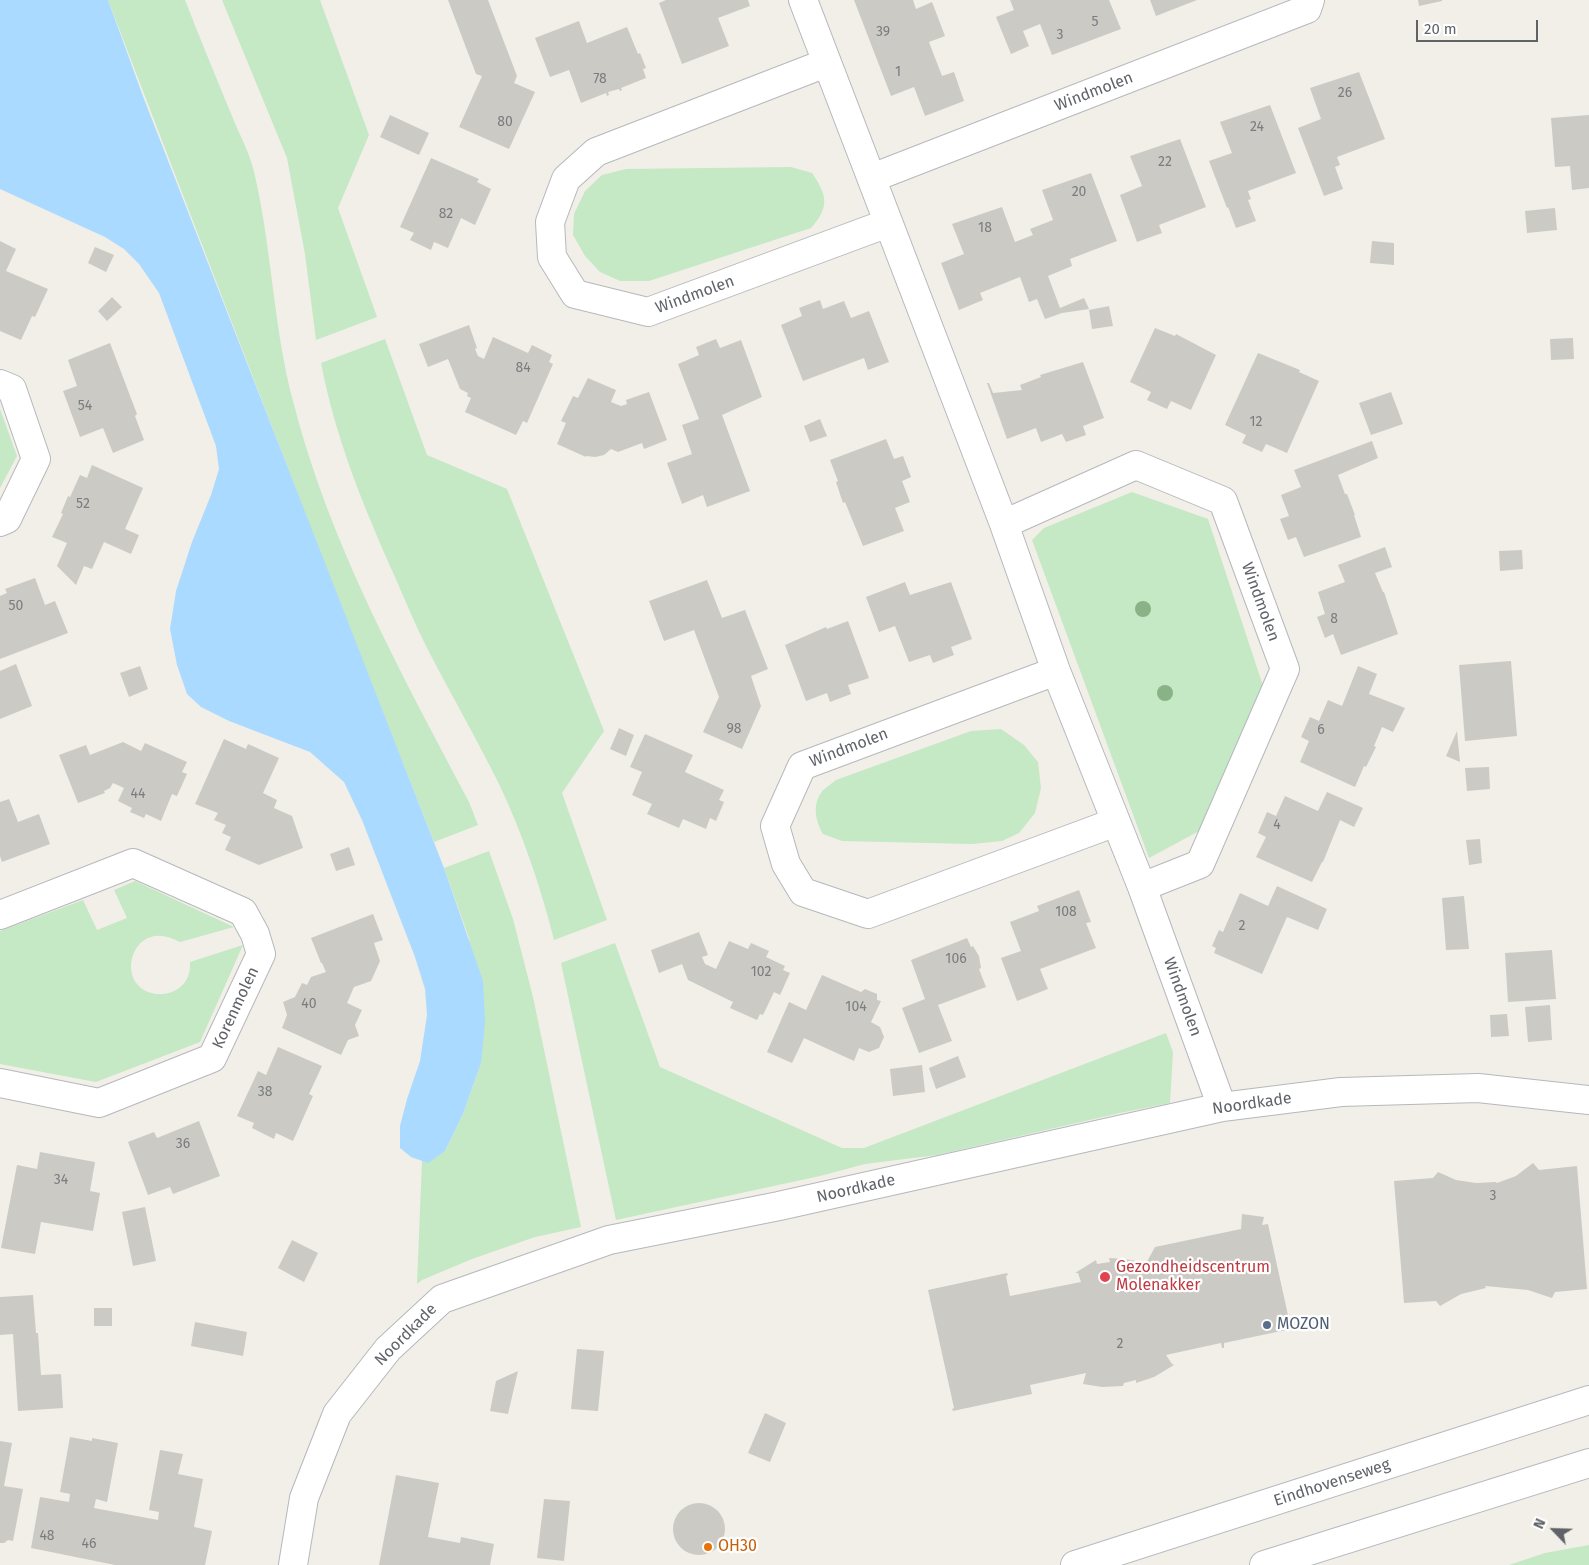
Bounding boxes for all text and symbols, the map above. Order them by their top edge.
scale bar [1419,10,1542,42]
house number: 5 [1091,14,1099,30]
text: 20 m [1424,20,1457,38]
house number: 39 [876,24,890,40]
house number: 3 [1057,27,1063,43]
house number: 1 [895,64,901,80]
street label: Windmolen [1052,68,1136,116]
house number: 78 [593,71,607,87]
house number: 26 [1338,85,1352,101]
house number: 80 [497,114,513,130]
house number: 24 [1250,119,1264,135]
house number: 22 [1158,154,1172,170]
house number: 20 [1072,184,1086,200]
house number: 82 [439,206,453,222]
house number: 18 [978,220,992,236]
street label: Windmolen [653,272,737,318]
house number: 84 [515,360,531,376]
house number: 54 [78,398,92,414]
house number: 12 [1250,414,1262,430]
house number: 52 [76,496,90,512]
street label: Windmolen [1237,560,1283,644]
house number: 50 [9,598,23,614]
house number: 8 [1330,611,1338,627]
house number: 98 [726,721,742,737]
house number: 6 [1317,722,1325,738]
street label: Windmolen [807,724,891,772]
house number: 44 [131,786,145,802]
house number: 4 [1273,817,1281,833]
house number: 108 [1055,904,1077,920]
house number: 2 [1239,918,1245,934]
house number: 106 [945,951,967,967]
street label: Windmolen [1159,955,1205,1039]
street label: Korenmolen [209,964,263,1052]
house number: 102 [751,964,771,980]
house number: 40 [301,996,317,1012]
house number: 104 [845,999,867,1015]
house number: 38 [258,1084,272,1100]
street label: Noordkade [1211,1089,1293,1119]
house number: 36 [176,1136,190,1152]
street label: Noordkade [815,1171,897,1207]
house number: 34 [54,1172,68,1188]
house number: 3 [1490,1188,1496,1204]
place label: Gezondheidscentrum Molenakker [1116,1258,1270,1296]
marker: Gezondheidscentrum Molenakker [1098,1270,1112,1284]
street label: Noordkade [371,1300,441,1370]
place label: MOZON [1277,1315,1330,1335]
marker: MOZON [1261,1319,1273,1331]
house number: 2 [1117,1336,1123,1352]
street label: Eindhovenseweg [1271,1455,1393,1511]
north arrow [1529,1505,1579,1555]
text: N [1530,1516,1549,1531]
house number: 48 [39,1528,55,1544]
house number: 46 [82,1536,96,1552]
place label: OH30 [718,1537,757,1557]
marker: OH30 [702,1541,714,1553]

